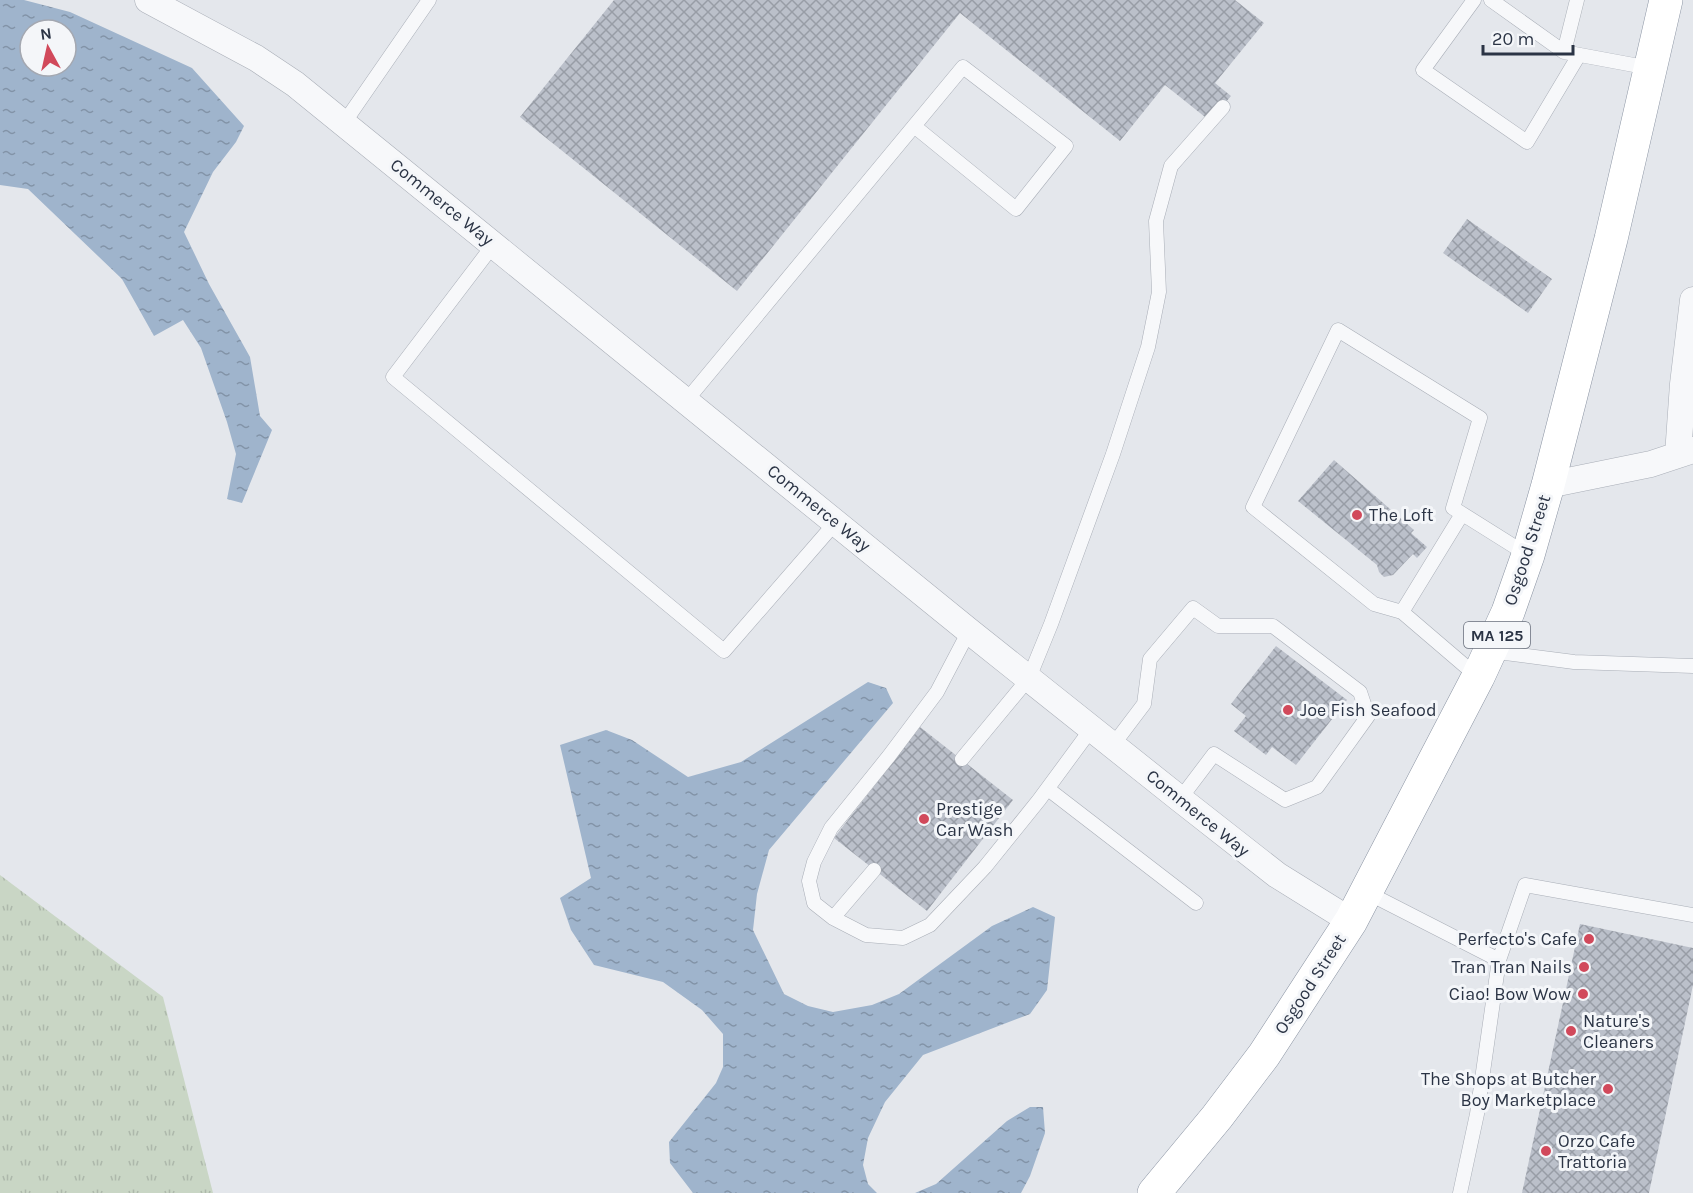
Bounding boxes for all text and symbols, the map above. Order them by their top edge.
north arrow [18,18,78,78]
scale bar [1483,18,1573,56]
text: N [39,23,53,44]
text: 20 m [1492,28,1534,50]
street label: Commerce Way [386,154,499,251]
street label: Commerce Way [763,460,876,557]
street label: Osgood Street [1499,492,1555,608]
place label: The Loft [1369,504,1434,526]
marker: The Loft [1350,508,1364,522]
road number: MA 125 [1464,622,1530,648]
place label: Joe Fish Seafood [1300,699,1437,721]
marker: Joe Fish Seafood [1281,703,1295,717]
street label: Commerce Way [1142,765,1255,862]
place label: Prestige Car Wash [936,798,1013,841]
marker: Prestige Car Wash [917,812,931,826]
place label: Perfecto's Cafe [1457,928,1577,950]
street label: Osgood Street [1269,929,1351,1038]
marker: Perfecto's Cafe [1582,932,1596,946]
place label: Tran Tran Nails [1451,956,1572,978]
marker: Tran Tran Nails [1577,960,1591,974]
place label: Ciao! Bow Wow [1449,983,1571,1005]
marker: Ciao! Bow Wow [1576,987,1590,1001]
place label: Nature's Cleaners [1583,1010,1654,1053]
marker: Nature's Cleaners [1564,1024,1578,1038]
place label: The Shops at Butcher Boy Marketplace [1421,1068,1596,1111]
marker: The Shops at Butcher Boy Marketplace [1601,1082,1615,1096]
place label: Orzo Cafe Trattoria [1558,1130,1635,1173]
marker: Orzo Cafe Trattoria [1539,1144,1553,1158]

